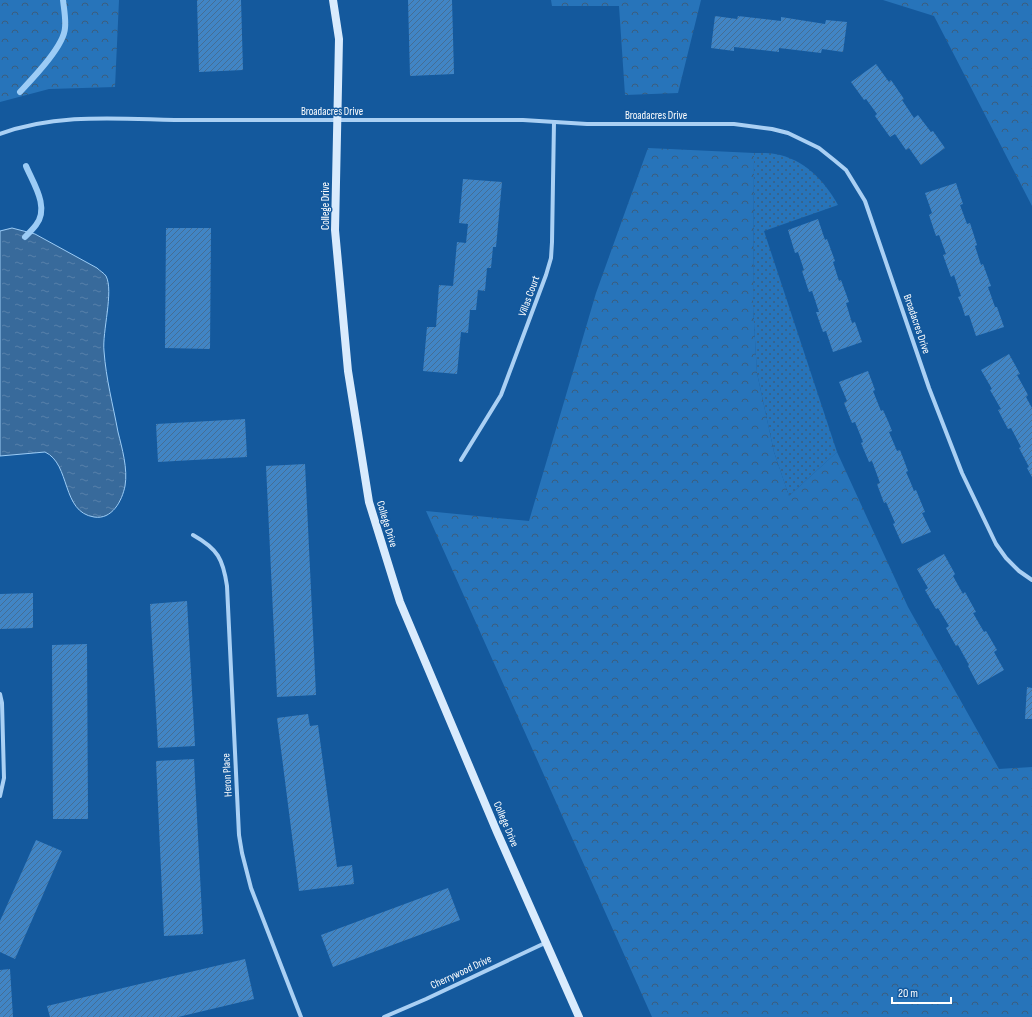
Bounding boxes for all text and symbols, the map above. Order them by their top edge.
street label: Broadacres Drive [301,105,363,118]
street label: Broadacres Drive [625,109,687,122]
street label: College Drive [319,182,332,230]
street label: Villas Court [516,273,543,318]
street label: Broadacres Drive [901,293,933,355]
street label: College Drive [374,499,400,549]
street label: Heron Place [219,753,235,797]
street label: College Drive [491,799,521,849]
street label: Cherrywood Drive [428,952,494,992]
scale bar [892,979,951,1005]
text: 20 m [898,986,918,1001]

